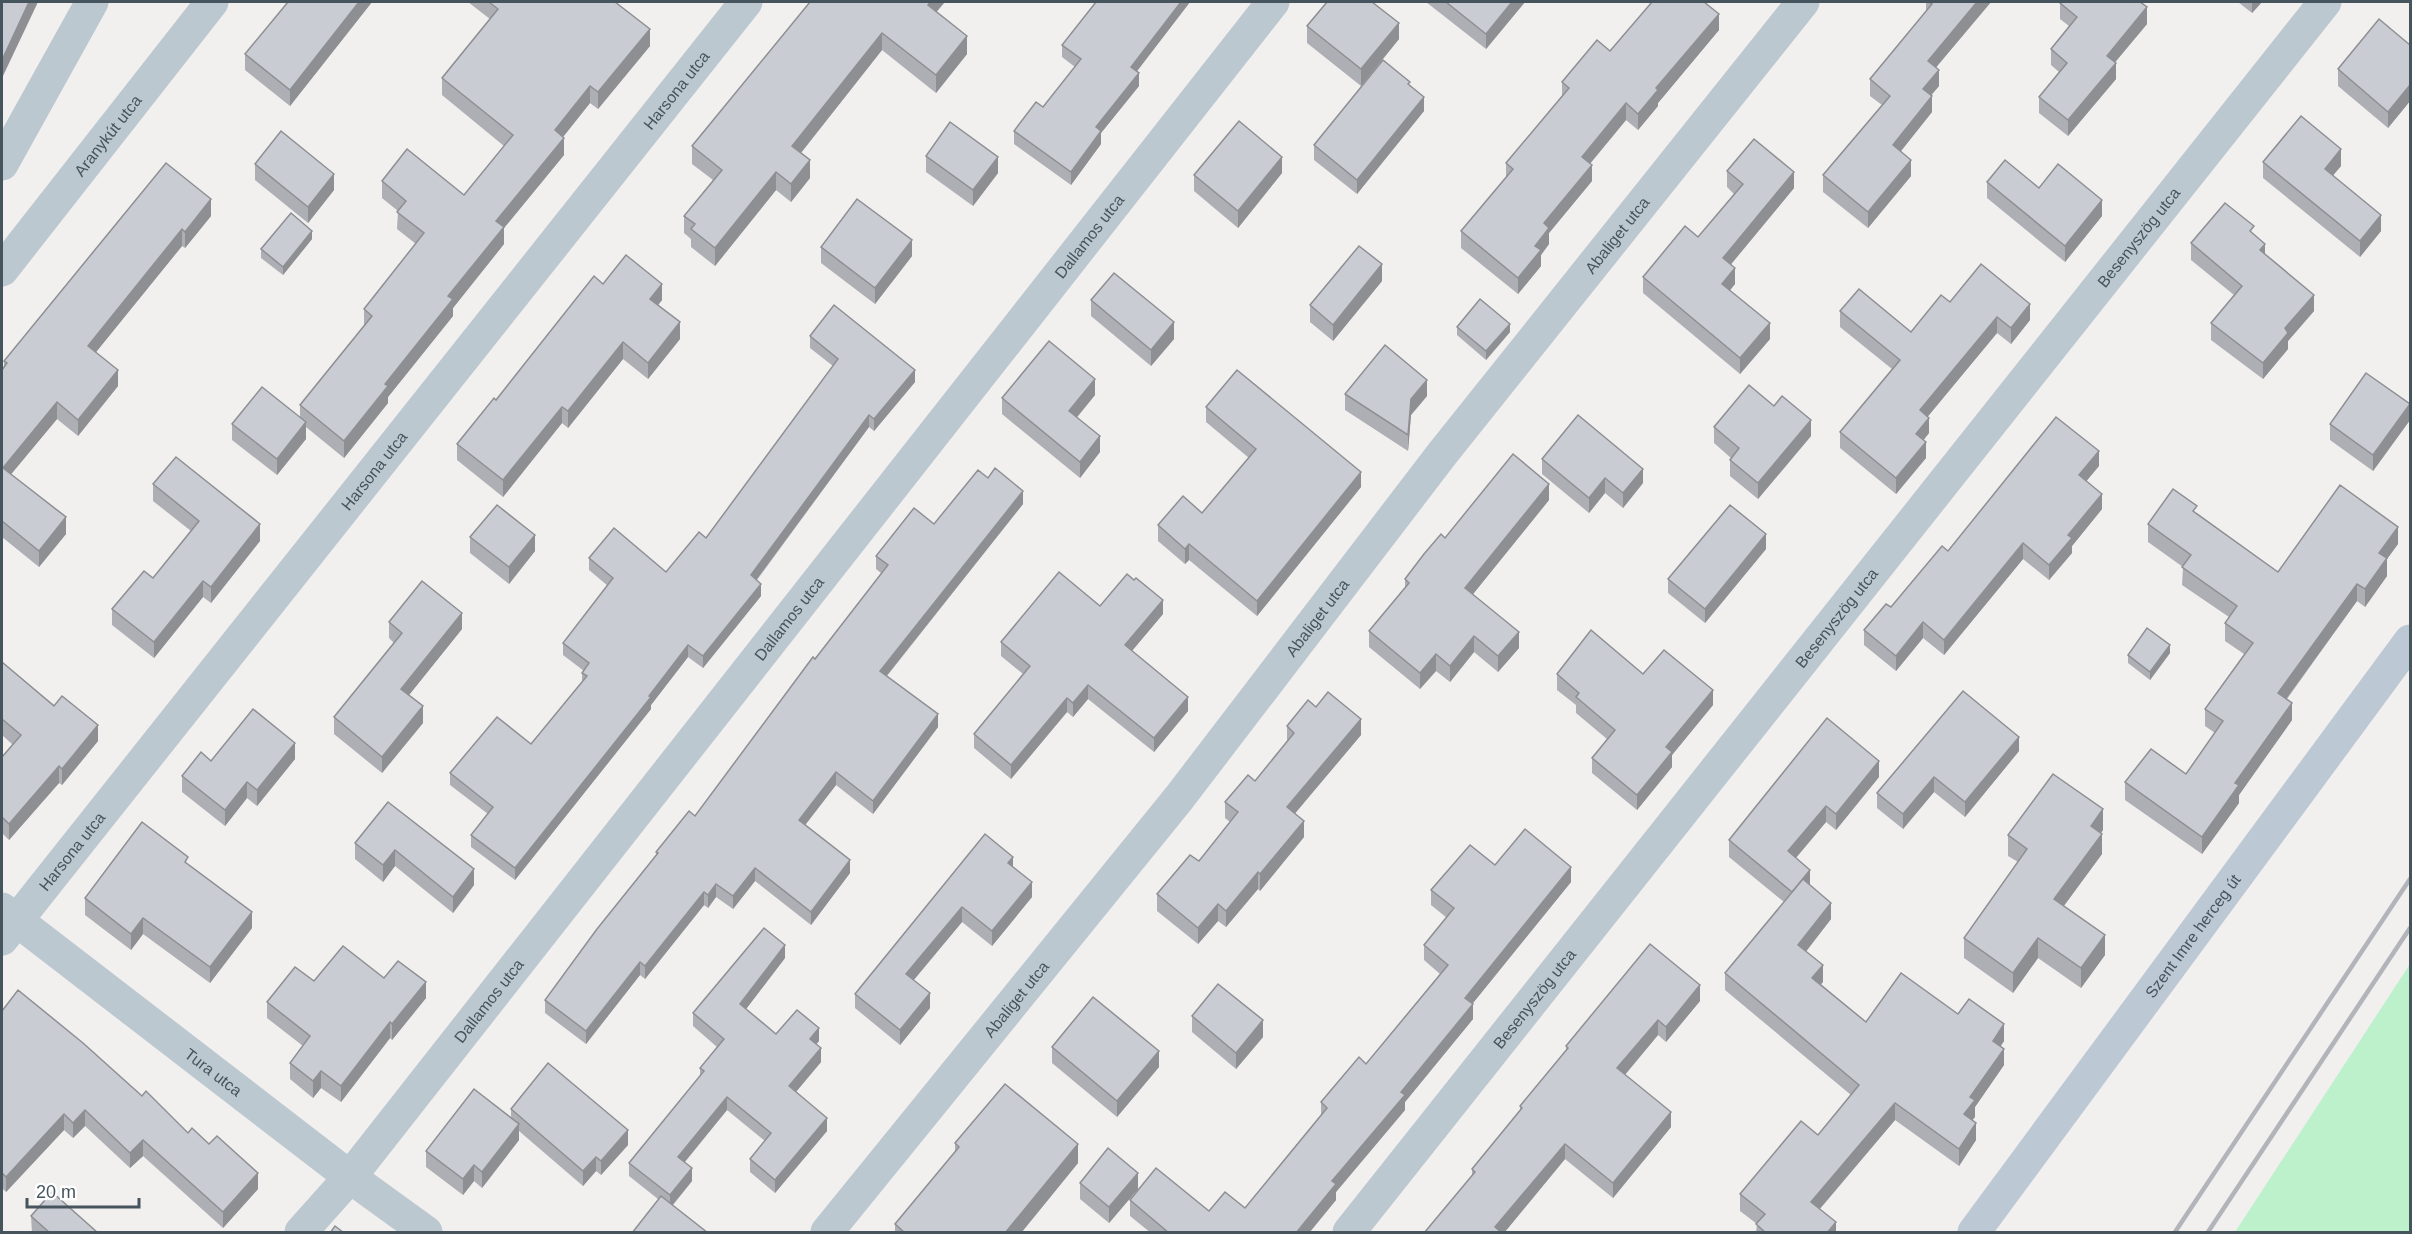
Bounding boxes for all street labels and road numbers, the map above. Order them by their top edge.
street label: Harsona utca [640,47,712,133]
street label: Aranykút utca [71,92,144,179]
street label: Besenyszög utca [2094,184,2183,290]
street label: Dallamos utca [1051,191,1127,281]
street label: Abaliget utca [1581,194,1652,277]
street label: Harsona utca [338,428,410,513]
street label: Besenyszög utca [1792,565,1881,671]
street label: Dallamos utca [751,573,827,664]
street label: Abaliget utca [1282,575,1352,659]
street label: Harsona utca [35,809,108,894]
street label: Szent Imre herceg út [2142,871,2244,1001]
street label: Besenyszög utca [1490,945,1579,1052]
street label: Dallamos utca [451,955,527,1046]
street label: Abaliget utca [980,958,1052,1040]
street label: Tura utca [182,1045,245,1099]

